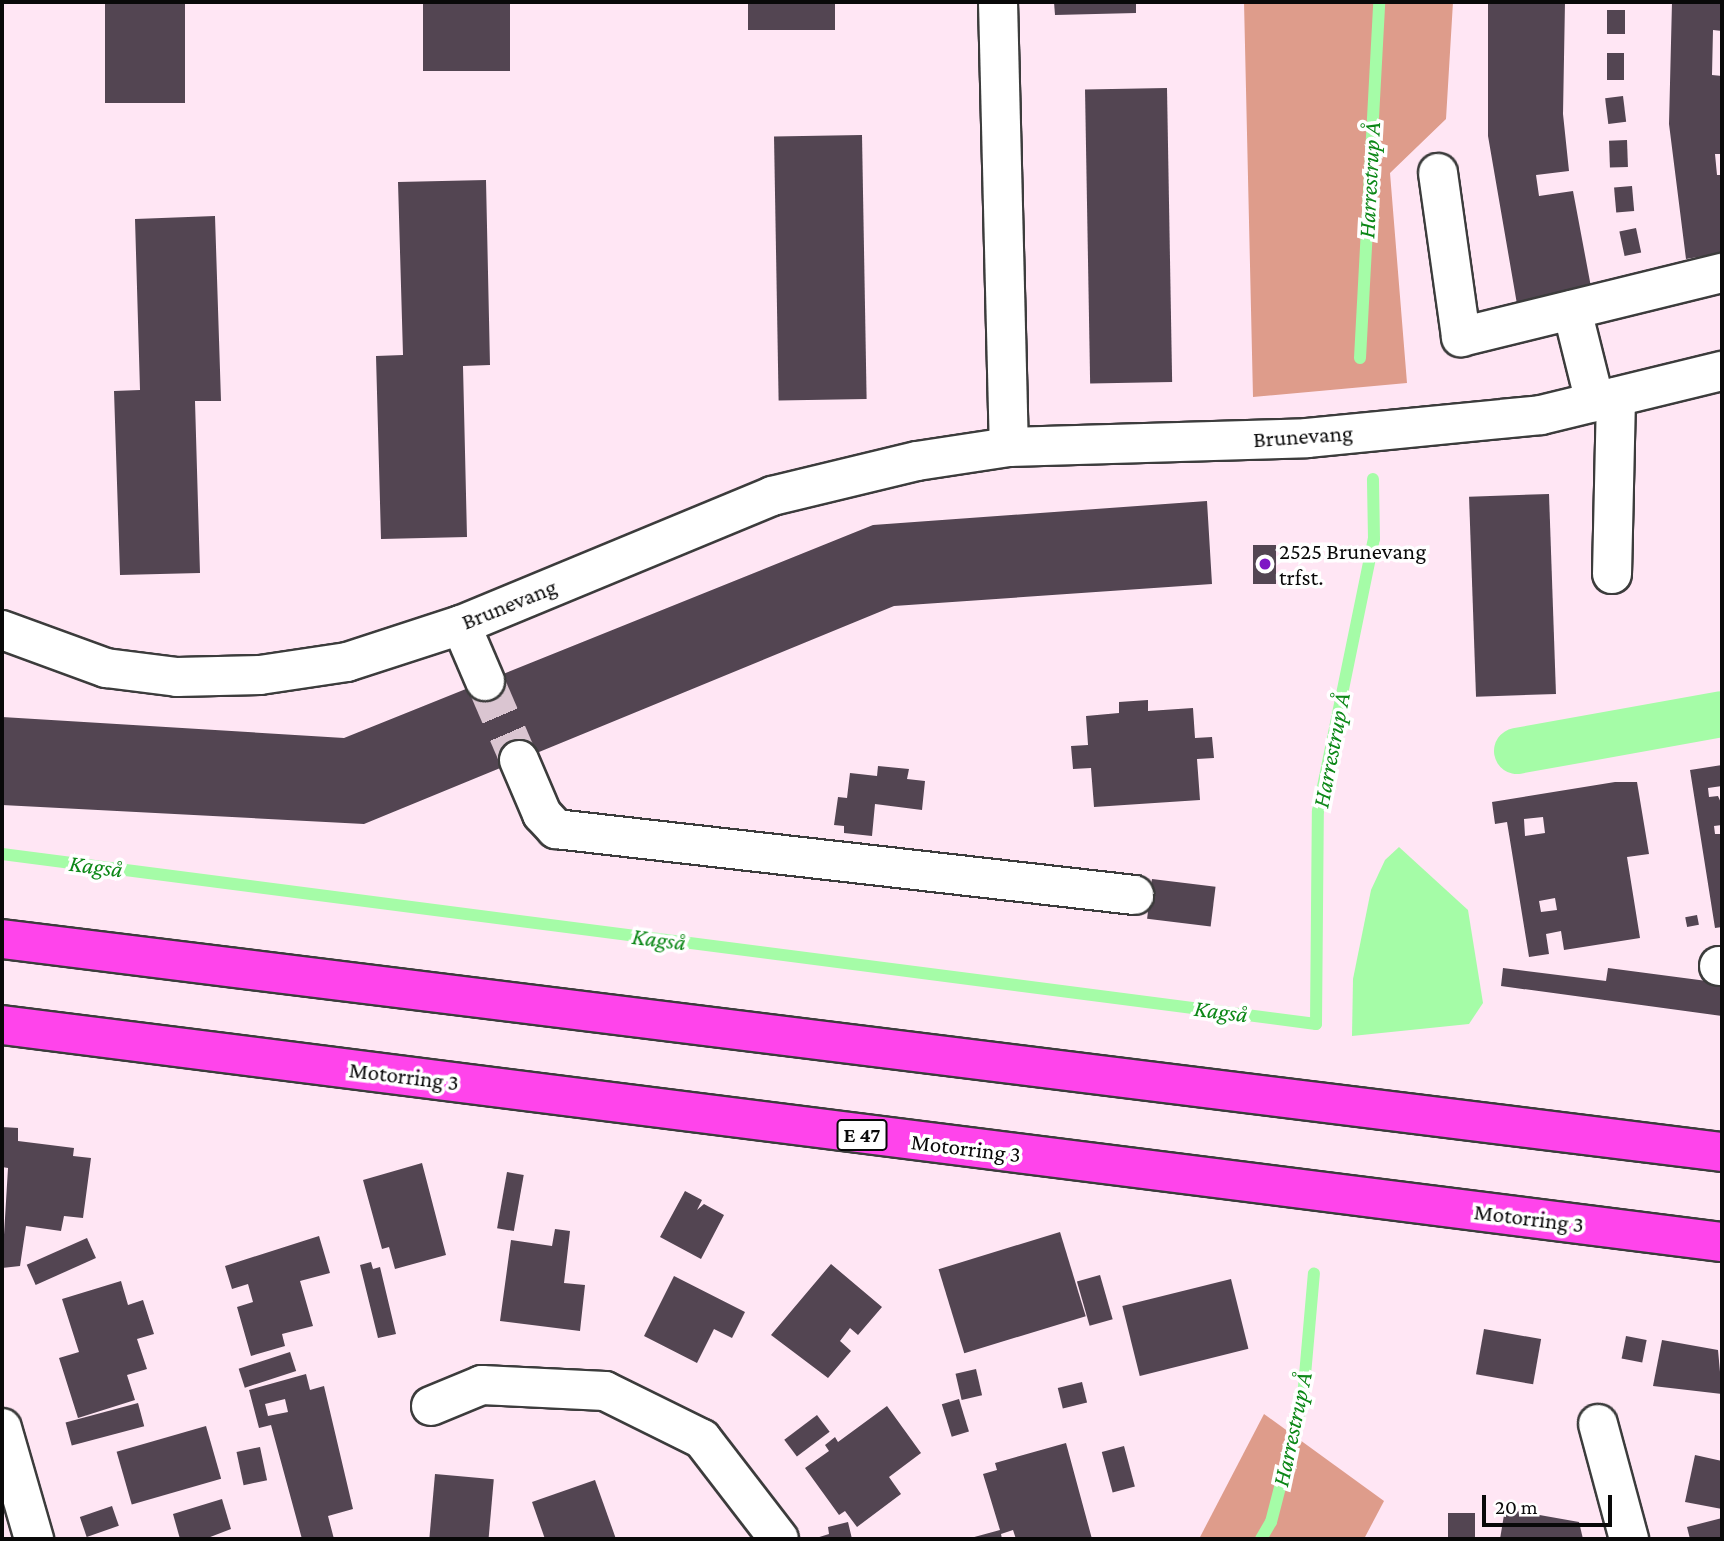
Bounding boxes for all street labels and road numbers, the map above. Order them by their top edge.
street label: Brunevang [1252,419,1354,453]
street label: Brunevang [458,572,560,636]
street label: Motorring 3 [348,1056,460,1096]
road number: E 47 [836,1118,888,1152]
street label: Motorring 3 [910,1128,1022,1168]
street label: Motorring 3 [1473,1198,1585,1238]

